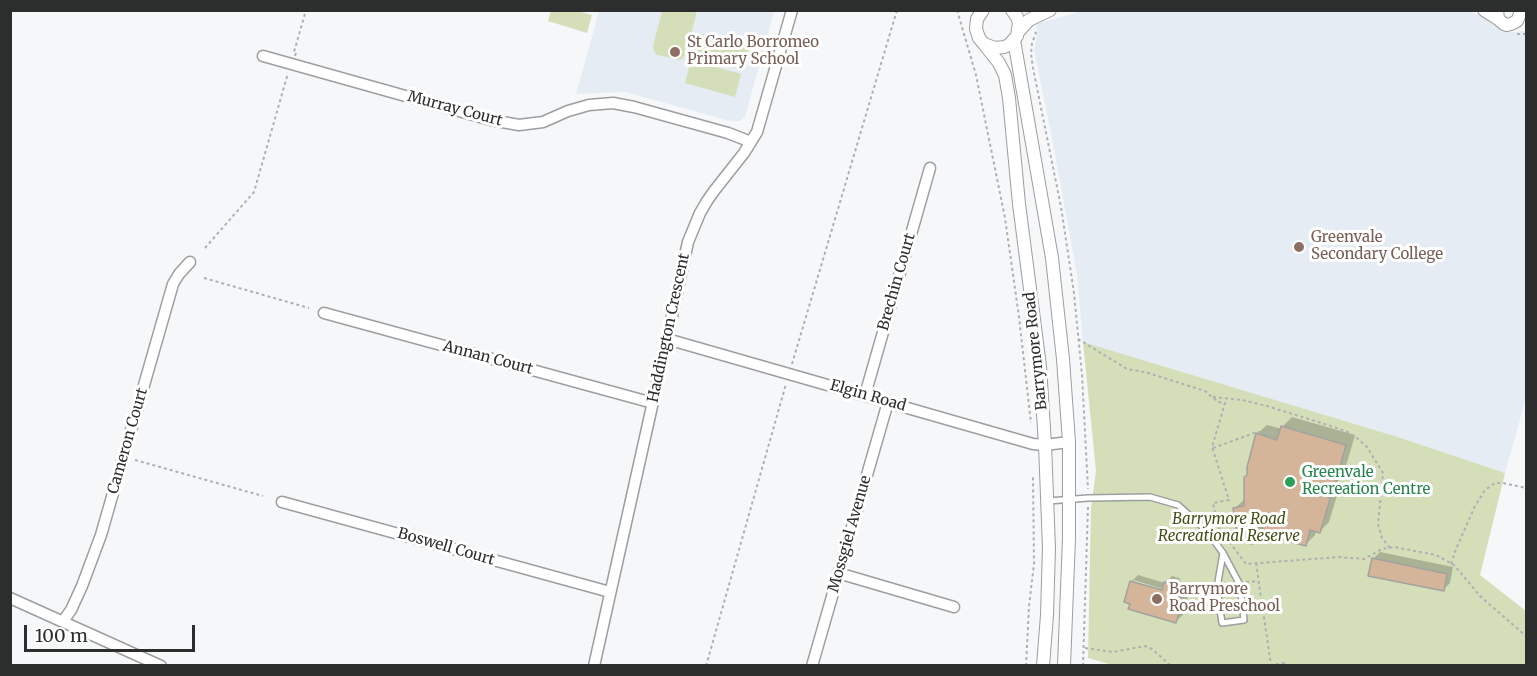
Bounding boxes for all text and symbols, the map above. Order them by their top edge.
place label: St Carlo Borromeo Primary School [687,34,819,69]
marker: St Carlo Borromeo Primary School [668,45,682,59]
street label: Murray Court [406,88,504,130]
place label: Greenvale Secondary College [1311,229,1443,264]
street label: Brechin Court [875,231,919,333]
marker: Greenvale Secondary College [1292,240,1306,254]
street label: Haddington Crescent [644,252,694,404]
street label: Barrymore Road [1021,291,1051,411]
street label: Annan Court [441,337,535,379]
street label: Elgin Road [828,377,908,415]
street label: Cameron Court [104,386,152,496]
place label: Greenvale Recreation Centre [1302,464,1430,499]
street label: Mossgiel Avenue [825,474,875,594]
marker: Greenvale Recreation Centre [1283,475,1297,489]
park label: Barrymore Road Recreational Reserve [1158,511,1300,546]
street label: Boswell Court [395,525,497,569]
place label: Barrymore Road Preschool [1169,581,1280,616]
marker: Barrymore Road Preschool [1150,592,1164,606]
scale bar [27,613,198,651]
text: 100 m [35,624,88,647]

